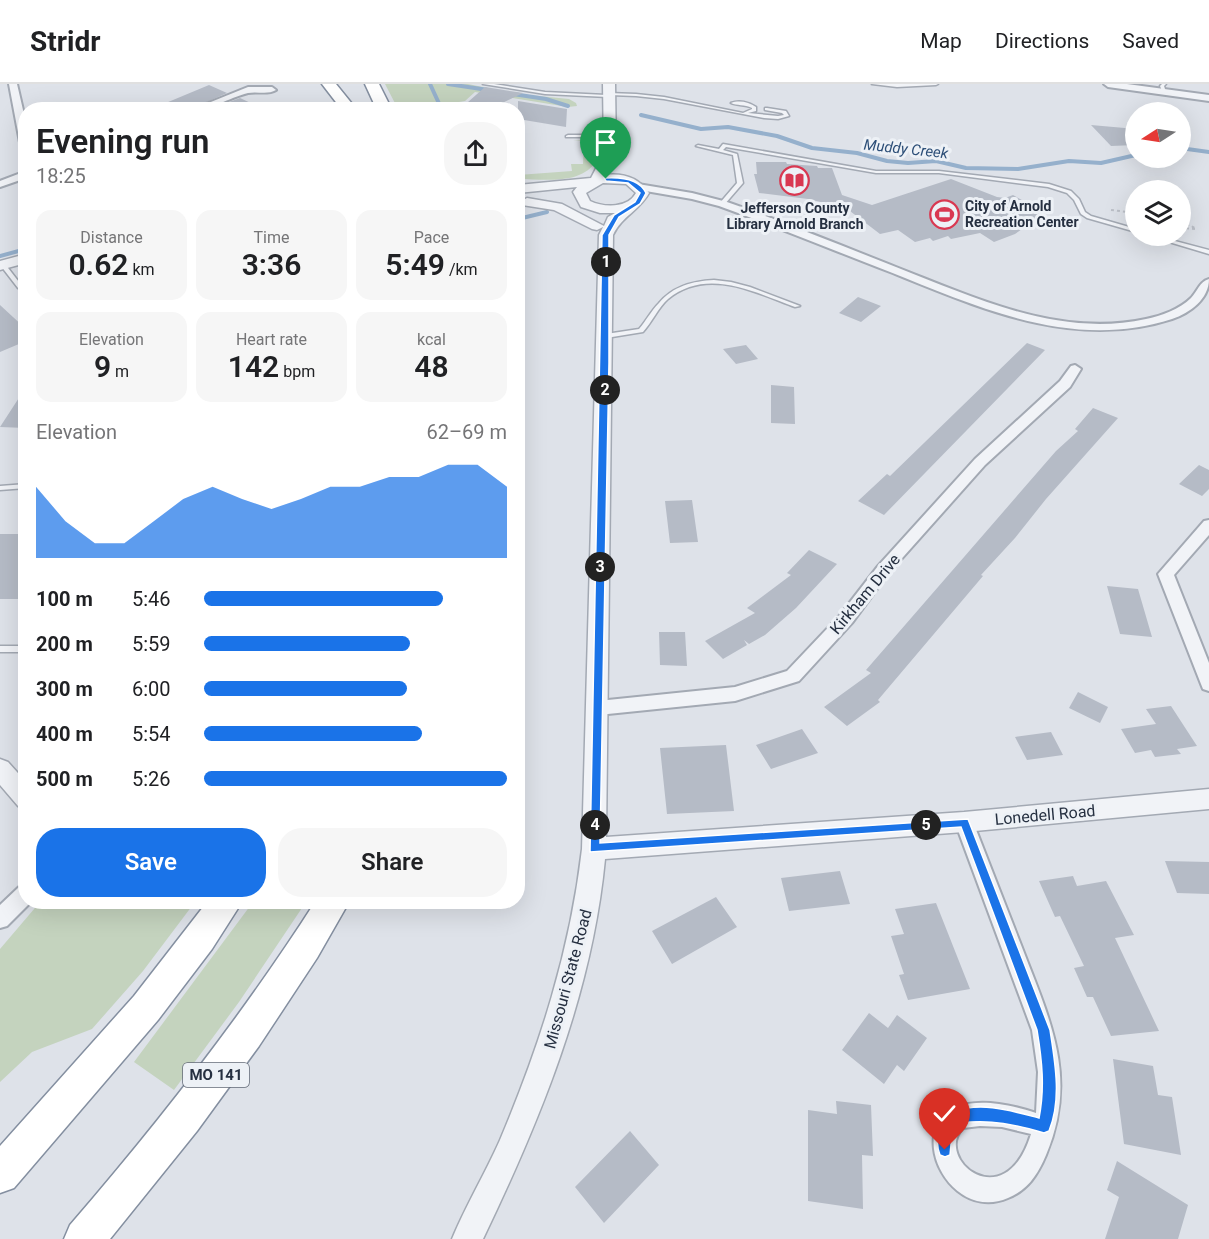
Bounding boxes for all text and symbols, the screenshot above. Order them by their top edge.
text: Stridr [30,25,100,58]
text: Map [920,29,962,53]
text: Directions [995,29,1089,53]
text: Saved [1122,29,1179,53]
north arrow [1125,102,1191,168]
map controls [1125,102,1191,246]
pin [580,117,631,179]
text: Evening run [36,122,209,161]
button: share [444,122,507,185]
icon: arrive [589,126,622,159]
water label: Muddy Creek [863,136,950,162]
text: 18:25 [36,164,86,188]
library icon: Jefferson County Library Arnold Branch [779,165,811,197]
button: layers [1125,180,1191,246]
sports icon: City of Arnold Recreation Center [928,198,960,230]
place label: City of Arnold Recreation Center [965,198,1079,230]
place label: Jefferson County Library Arnold Branch [727,200,864,232]
text: Distance [80,228,143,247]
text: Time [254,228,289,247]
text: Pace [414,228,449,247]
text: 0.62 [68,247,128,282]
text: 3:36 [242,247,301,282]
text: 5:49 [385,247,445,282]
pin: 1 [591,247,621,277]
text: 1 [601,252,611,271]
text: km [128,260,155,279]
text: /km [445,260,478,279]
text: Elevation [79,330,144,349]
text: Heart rate [236,330,307,349]
text: kcal [417,330,446,349]
text: 9 [94,349,111,384]
text: 142 [228,349,279,384]
text: 48 [414,349,449,384]
text: m [111,362,129,381]
text: bpm [279,362,315,381]
pin: 2 [590,375,620,405]
text: 2 [600,380,610,399]
text: Elevation [36,420,117,444]
text: 62–69 m [426,420,507,444]
street label: Kirkham Drive [826,550,904,638]
pin: 3 [585,552,615,582]
text: 3 [595,557,605,576]
text: 100 m [36,587,93,611]
text: 5:46 [132,587,171,611]
text: 200 m [36,632,93,656]
text: 5:59 [132,632,171,656]
text: 300 m [36,677,93,701]
text: 6:00 [132,677,171,701]
text: 400 m [36,722,93,746]
text: 5:54 [132,722,171,746]
text: 500 m [36,767,93,791]
text: 5:26 [132,767,171,791]
street label: Lonedell Road [994,801,1096,829]
pin: 4 [580,810,610,840]
pin: 5 [911,810,941,840]
text: 4 [590,815,600,834]
text: 5 [921,815,931,834]
button: Save [36,828,266,897]
button: Share [278,828,507,897]
street label: Missouri State Road [540,907,596,1051]
road number: MO 141 [183,1063,249,1087]
pin [919,1088,970,1150]
icon: check [928,1097,961,1130]

